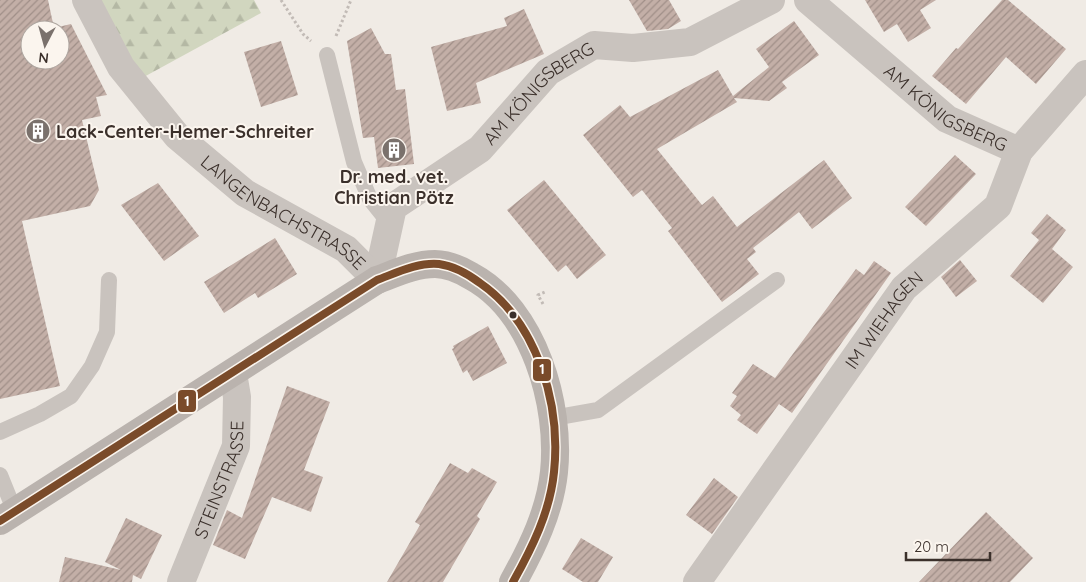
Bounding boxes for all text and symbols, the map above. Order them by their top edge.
north arrow [20,20,70,70]
street label: AM KÖNIGSBERG [478,36,598,149]
text: N [38,48,50,67]
street label: AM KÖNIGSBERG [880,59,1011,156]
building icon: Lack-Center-Hemer-Schreiter [25,118,51,144]
place label: Lack-Center-Hemer-Schreiter [56,120,314,143]
building icon: Dr. med. vet. Christian Pötz [381,137,407,163]
street label: LANGENBACHSTRASSE [196,150,371,274]
place label: Dr. med. vet. Christian Pötz [334,165,454,209]
street label: IM WIEHAGEN [839,266,927,373]
unlabelled marker [508,310,518,320]
line badge: 1 [532,358,552,382]
text: 1 [539,360,545,378]
line badge: 1 [177,389,197,413]
text: 1 [184,392,190,410]
street label: STEINSTRASSE [188,420,249,542]
scale bar [906,530,990,562]
text: 20 m [914,537,949,556]

